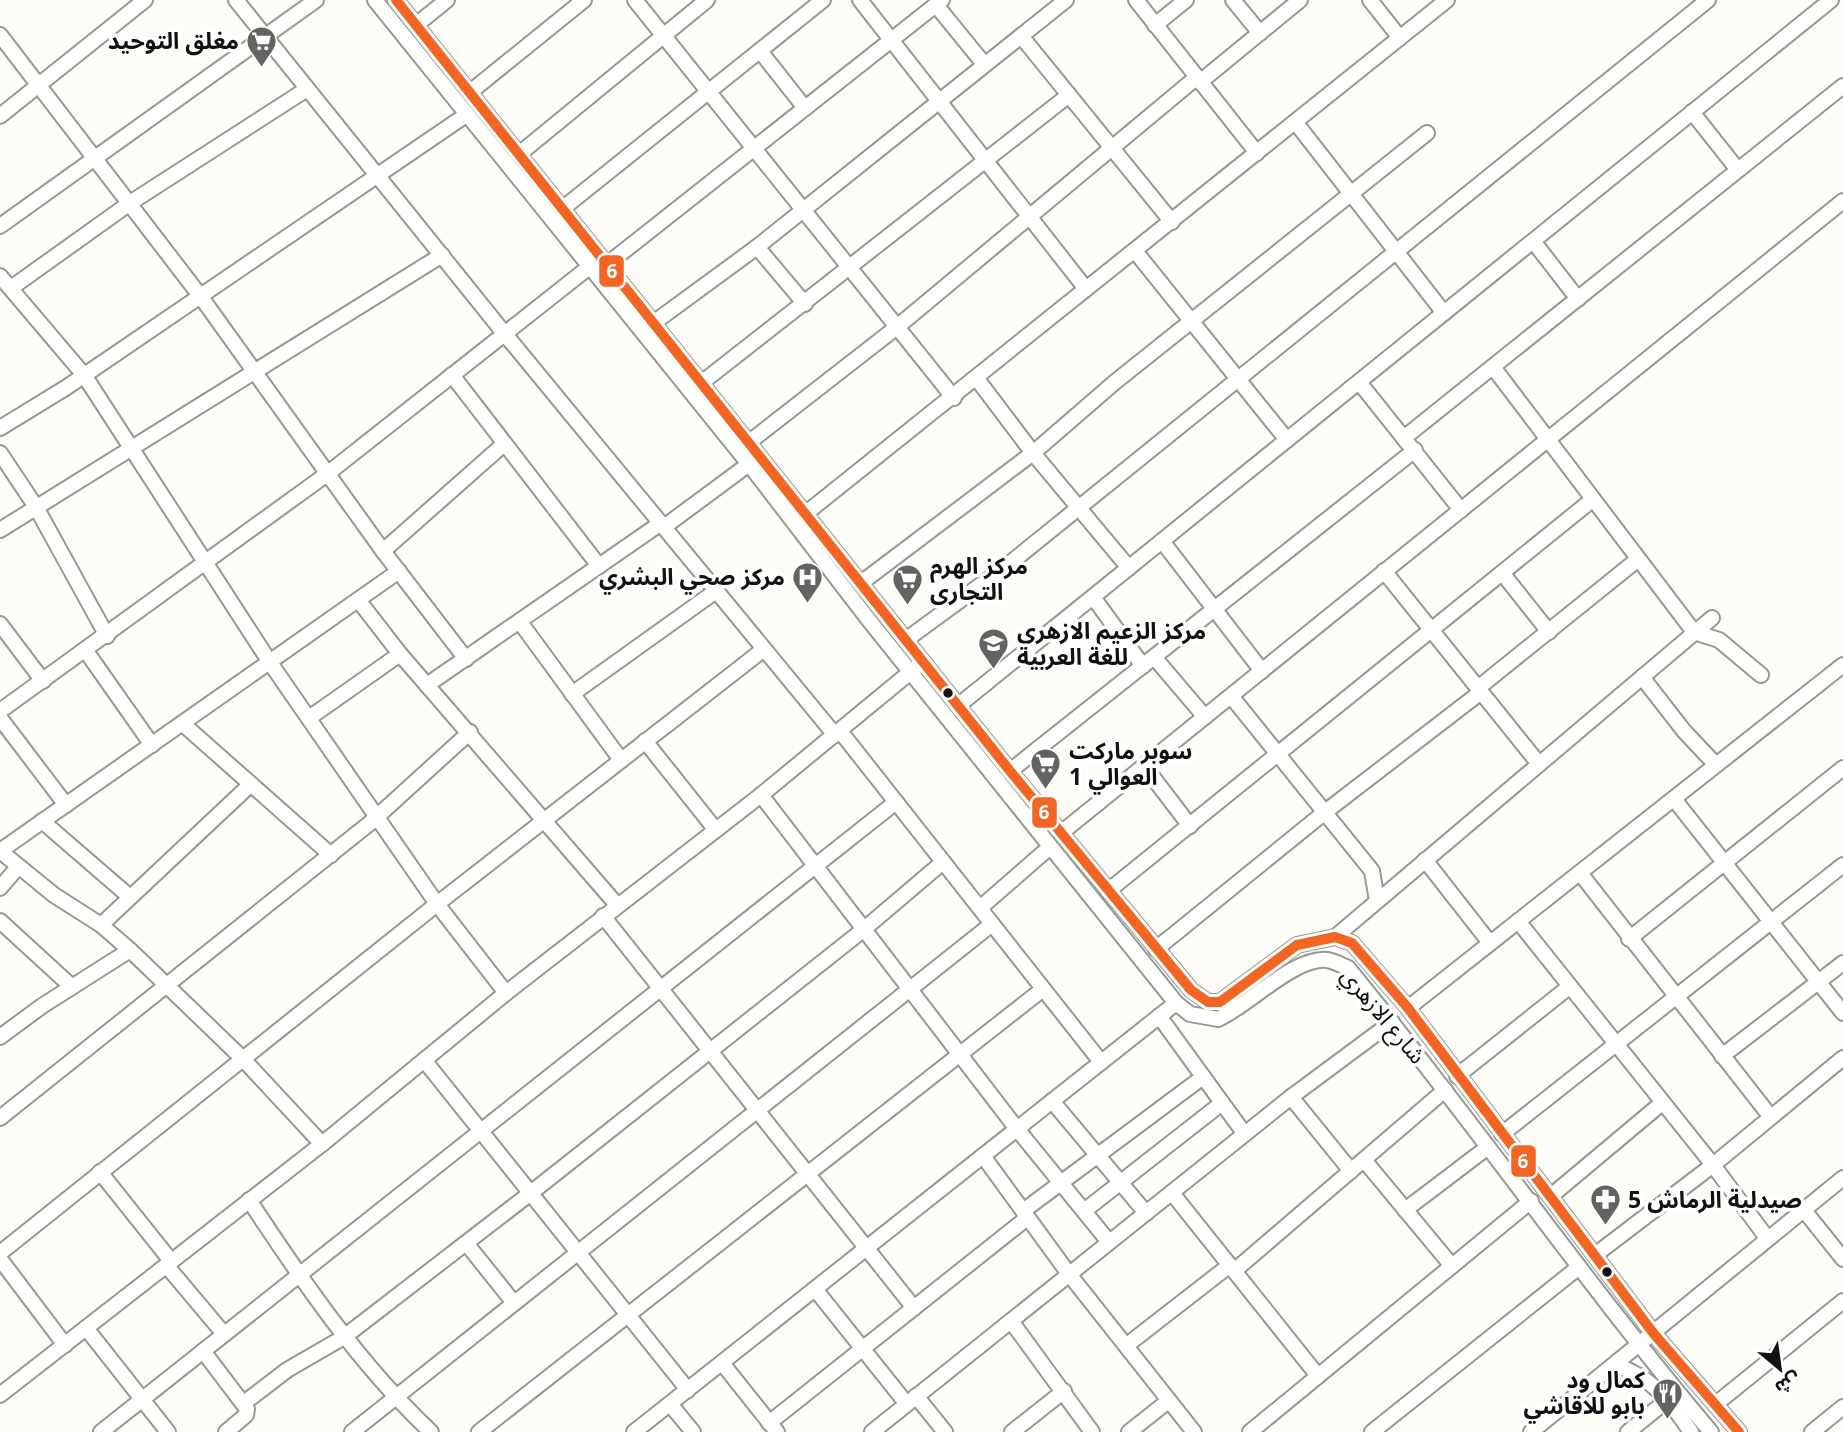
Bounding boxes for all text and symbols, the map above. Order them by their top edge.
place label: مغلق التوحيد [108,17,239,66]
supermarket icon: مغلق التوحيد [245,24,279,68]
text: 6 [607,252,618,292]
line badge: 6 [598,254,625,288]
place label: مركز الهرم التجارى [930,542,1028,617]
place label: مركز صحي البشري [599,553,785,602]
hospital icon: مركز صحي البشري [791,560,825,604]
supermarket icon: مركز الهرم التجارى [890,562,924,606]
place label: مركز الزعيم الازهري للغة العربية [1017,607,1206,682]
school or university icon: مركز الزعيم الازهري للغة العربية [977,627,1011,671]
unlabelled marker [941,686,955,700]
place label: سوبر ماركت العوالي 1 [1069,727,1192,802]
supermarket icon: سوبر ماركت العوالي 1 [1029,747,1063,791]
text: 6 [1039,793,1050,833]
line badge: 6 [1031,796,1058,829]
street label: شارع الازهري [1327,955,1439,1077]
text: 6 [1518,1142,1529,1182]
line badge: 6 [1510,1144,1537,1178]
place label: صيدلية الرماش 5 [1628,1176,1802,1225]
pharmacy icon: صيدلية الرماش 5 [1588,1183,1622,1227]
unlabelled marker [1600,1265,1614,1279]
north arrow [1745,1334,1815,1404]
place label: كمال ود بابو للاقاشي [1523,1356,1646,1431]
text: ش [1767,1359,1809,1407]
restaurant icon: كمال ود بابو للاقاشي [1651,1376,1685,1420]

